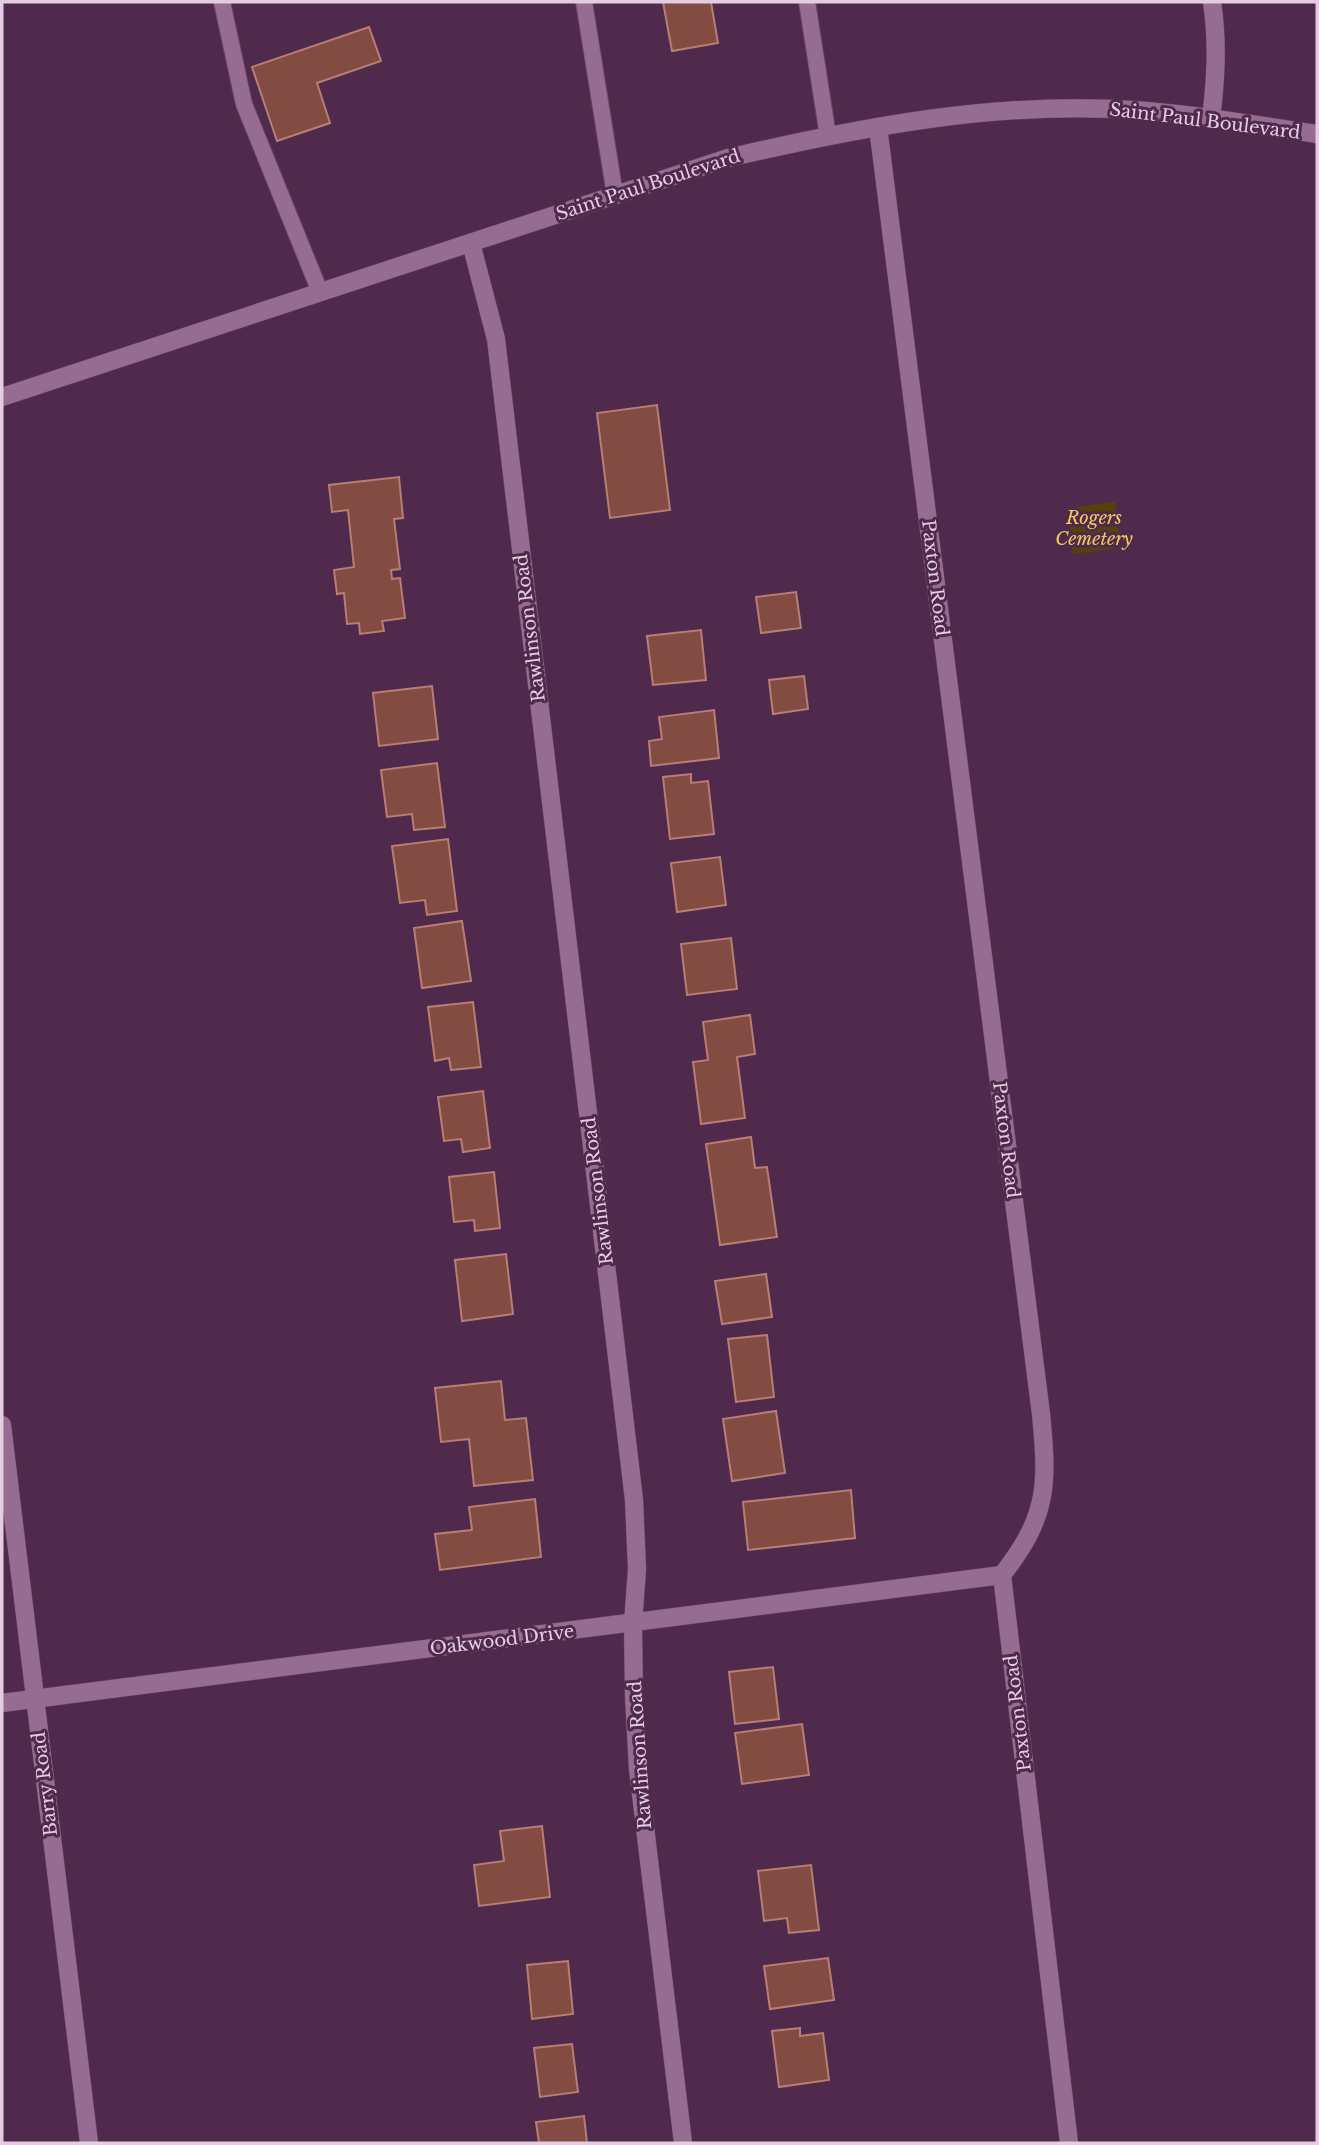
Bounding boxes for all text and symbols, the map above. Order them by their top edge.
street label: Saint Paul Boulevard [1108,98,1302,144]
street label: Saint Paul Boulevard [553,145,743,225]
park label: Rogers Cemetery [1055,507,1133,550]
street label: Paxton Road [917,519,953,637]
street label: Rawlinson Road [510,553,550,703]
street label: Paxton Road [988,1081,1024,1199]
street label: Rawlinson Road [578,1116,618,1266]
street label: Oakwood Drive [429,1620,575,1660]
street label: Paxton Road [1000,1654,1036,1772]
street label: Rawlinson Road [624,1680,656,1830]
street label: Barry Road [28,1731,62,1837]

